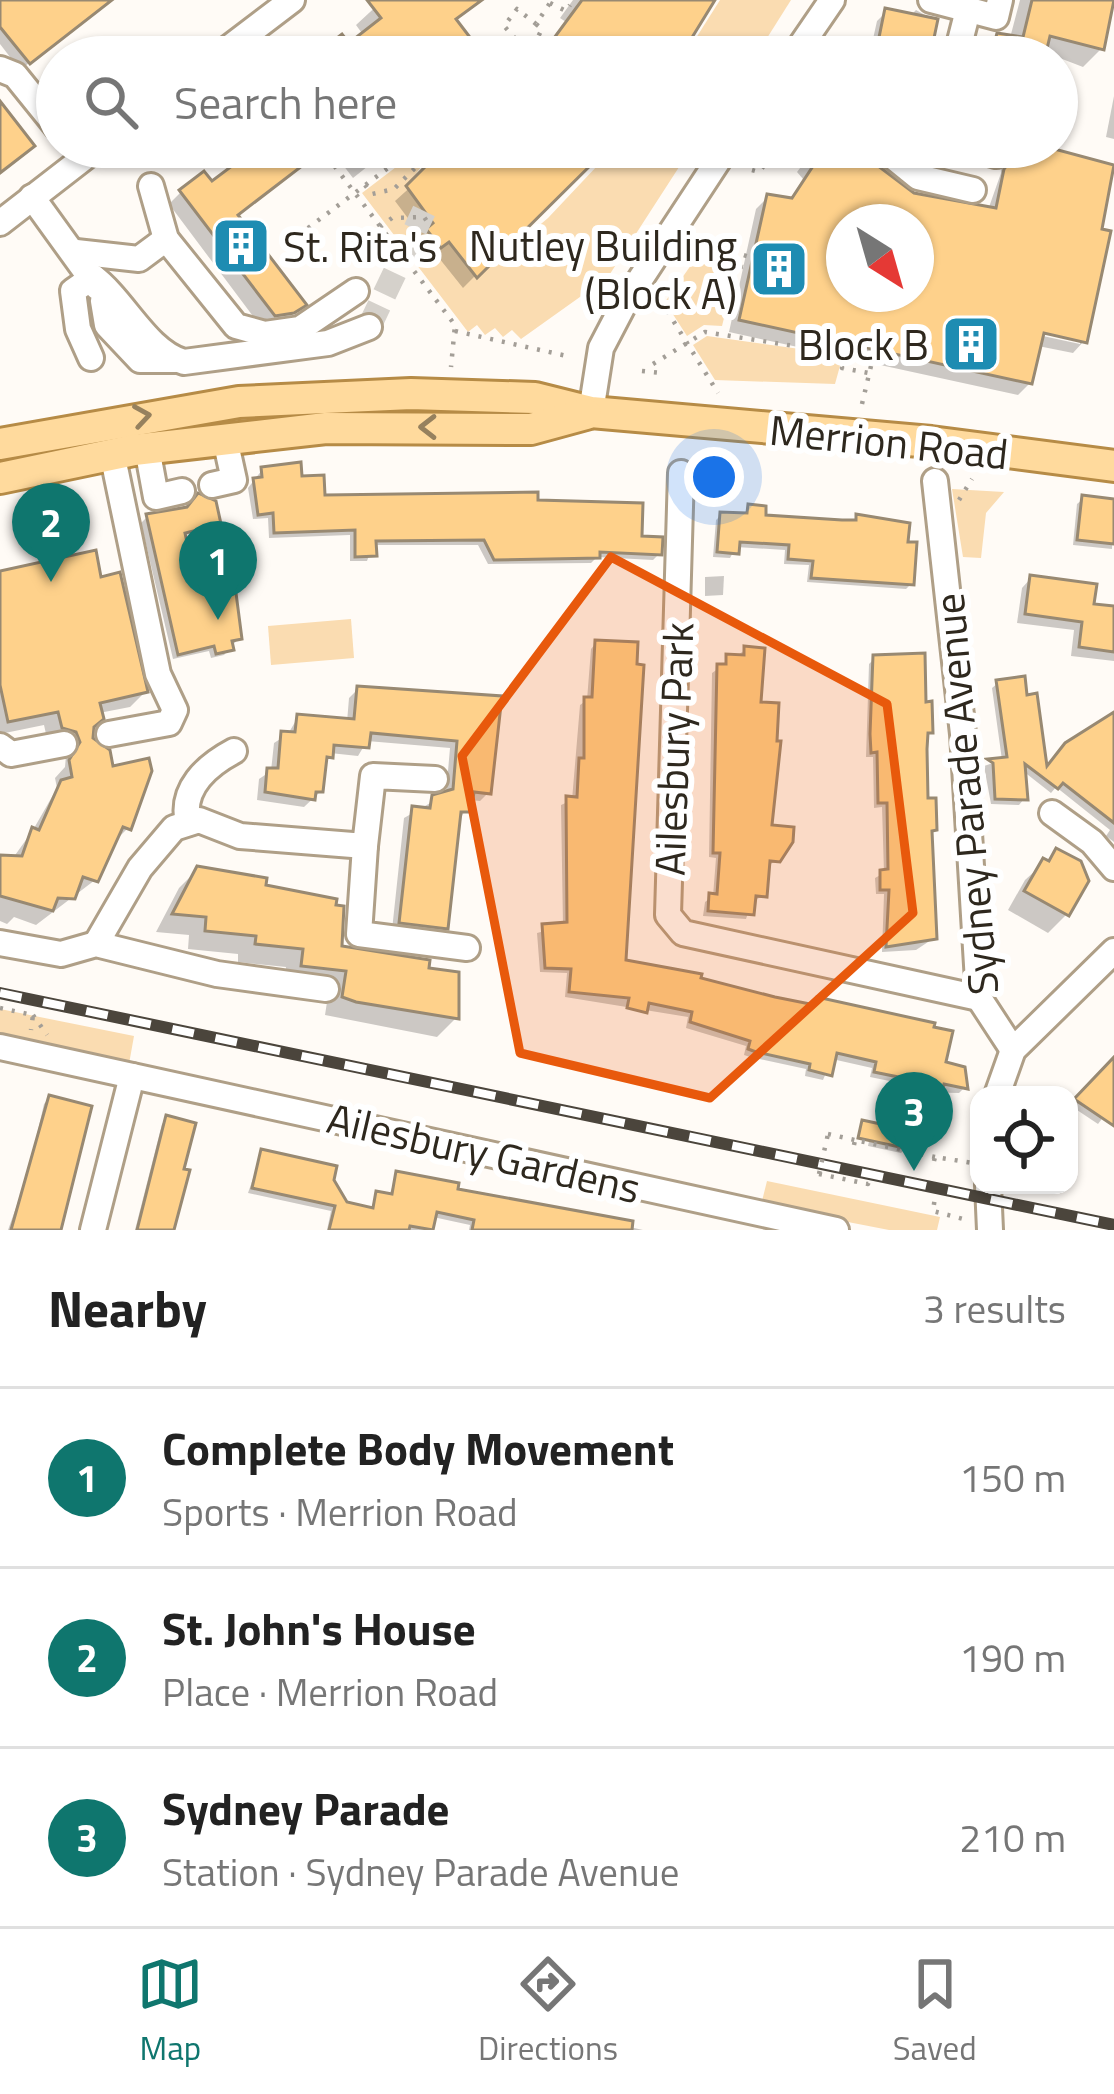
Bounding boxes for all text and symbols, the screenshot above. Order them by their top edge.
search box [36,36,1078,168]
text: Search here [174,68,397,136]
icon: search [78,69,144,135]
north arrow [826,204,934,312]
place label: Nutley Building (Block A) [469,213,737,325]
place label: St. Rita's [283,214,437,278]
building icon: St. Rita's [210,215,272,277]
building icon: Nutley Building (Block A) [748,238,810,300]
place label: Block B [798,312,929,376]
building icon: Block B [940,313,1002,375]
street label: Merrion Road [767,397,1011,485]
one-way arrow [132,405,152,430]
one-way arrow [418,414,436,440]
your location [684,447,744,507]
pin: 2 [12,483,90,582]
pin: 1 [179,521,257,620]
street label: Sydney Parade Avenue [916,591,1014,997]
street label: Ailesbury Park [637,621,709,877]
pin: 3 [875,1072,953,1171]
street label: Ailesbury Gardens [321,1085,647,1219]
map controls [970,1086,1078,1194]
button: locate [970,1086,1078,1194]
text: Nearby [48,1269,207,1347]
text: 3 results [923,1279,1066,1338]
text: Complete Body Movement [162,1414,674,1482]
text: 1 [76,1448,98,1507]
text: 150 m [959,1448,1066,1507]
text: Sports · Merrion Road [162,1482,518,1541]
text: St. John's House [162,1594,476,1662]
text: 2 [76,1628,98,1687]
text: 190 m [959,1628,1066,1687]
text: Place · Merrion Road [162,1662,498,1721]
text: Sydney Parade [162,1774,450,1842]
text: 3 [76,1808,98,1867]
text: 210 m [959,1808,1066,1867]
text: Station · Sydney Parade Avenue [162,1842,679,1901]
tab: Map [137,1951,203,2073]
tab: Directions [478,1951,618,2073]
tab: Saved [893,1951,977,2073]

